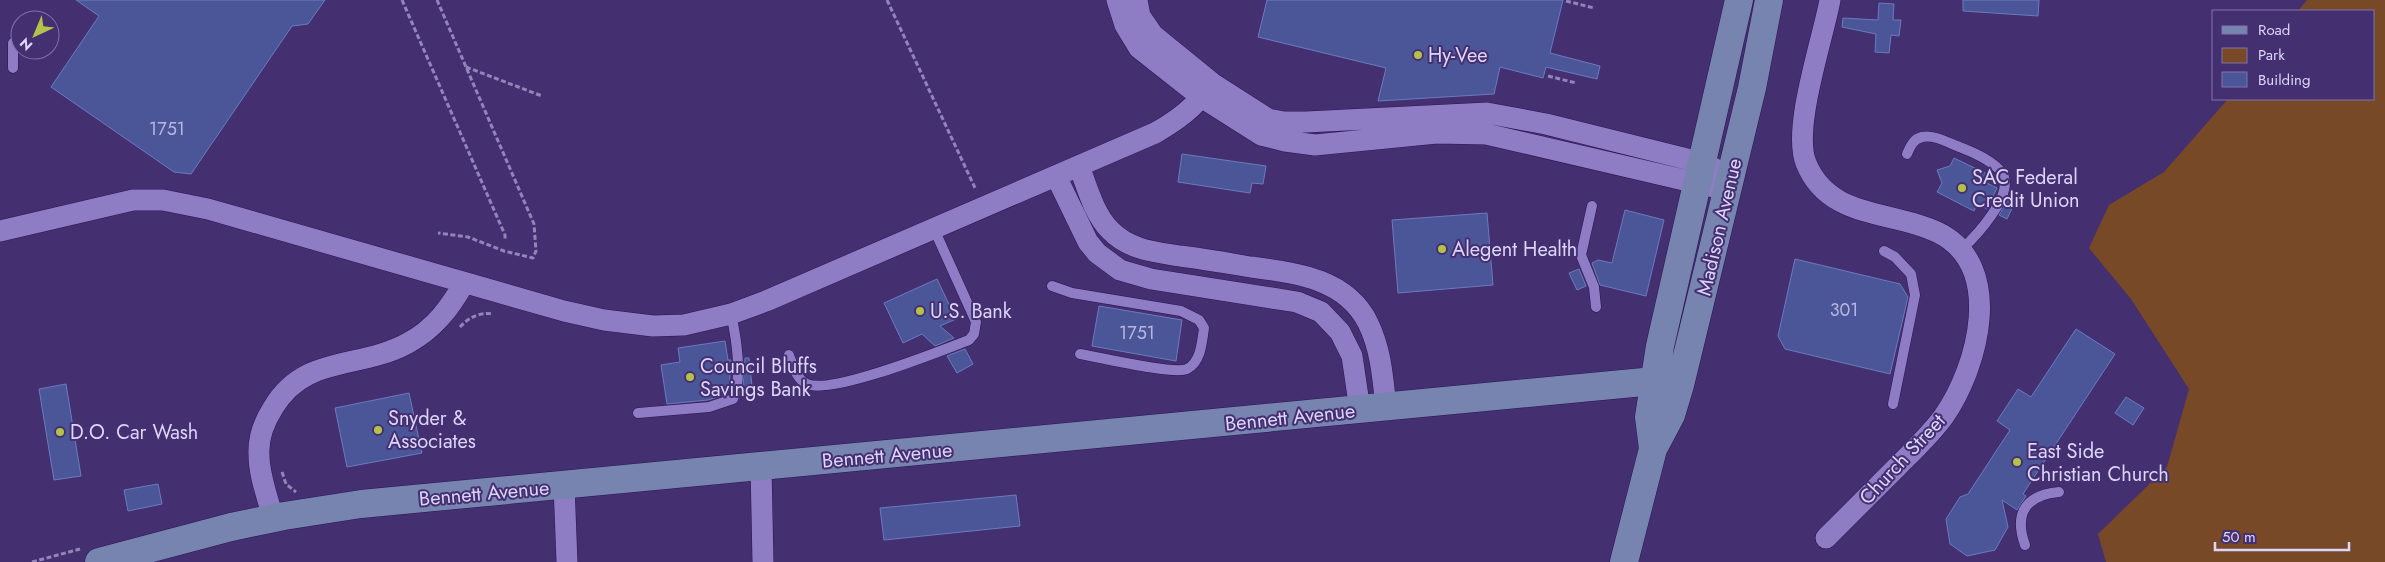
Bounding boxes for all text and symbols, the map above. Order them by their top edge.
north arrow [10,10,60,60]
legend [2212,10,2375,100]
text: Road [2258,19,2290,41]
text: N [15,33,37,55]
place label: Hy-Vee [1428,41,1488,70]
text: Park [2258,44,2285,66]
marker: Hy-Vee [1412,49,1424,61]
text: Building [2258,69,2310,91]
house number: 1751 [149,116,185,142]
street label: Madison Avenue [1690,156,1749,299]
place label: SAC Federal Credit Union [1972,163,2080,215]
marker: SAC Federal Credit Union [1956,182,1968,194]
place label: Alegent Health [1452,235,1577,264]
marker: Alegent Health [1436,243,1448,255]
place label: U.S. Bank [930,297,1012,326]
house number: 301 [1830,297,1858,323]
marker: U.S. Bank [914,305,926,317]
house number: 1751 [1119,320,1155,346]
place label: Council Bluffs Savings Bank [700,352,817,404]
marker: Council Bluffs Savings Bank [684,371,696,383]
street label: Bennett Avenue [1224,396,1357,439]
place label: Snyder & Associates [388,404,476,456]
street label: Church Street [1853,407,1952,511]
place label: D.O. Car Wash [70,418,198,447]
marker: Snyder & Associates [372,424,384,436]
marker: D.O. Car Wash [54,426,66,438]
street label: Bennett Avenue [821,435,953,476]
place label: East Side Christian Church [2027,437,2169,489]
marker: East Side Christian Church [2011,456,2023,468]
street label: Bennett Avenue [418,473,550,514]
scale bar [2215,520,2349,552]
text: 50 m [2222,526,2256,548]

